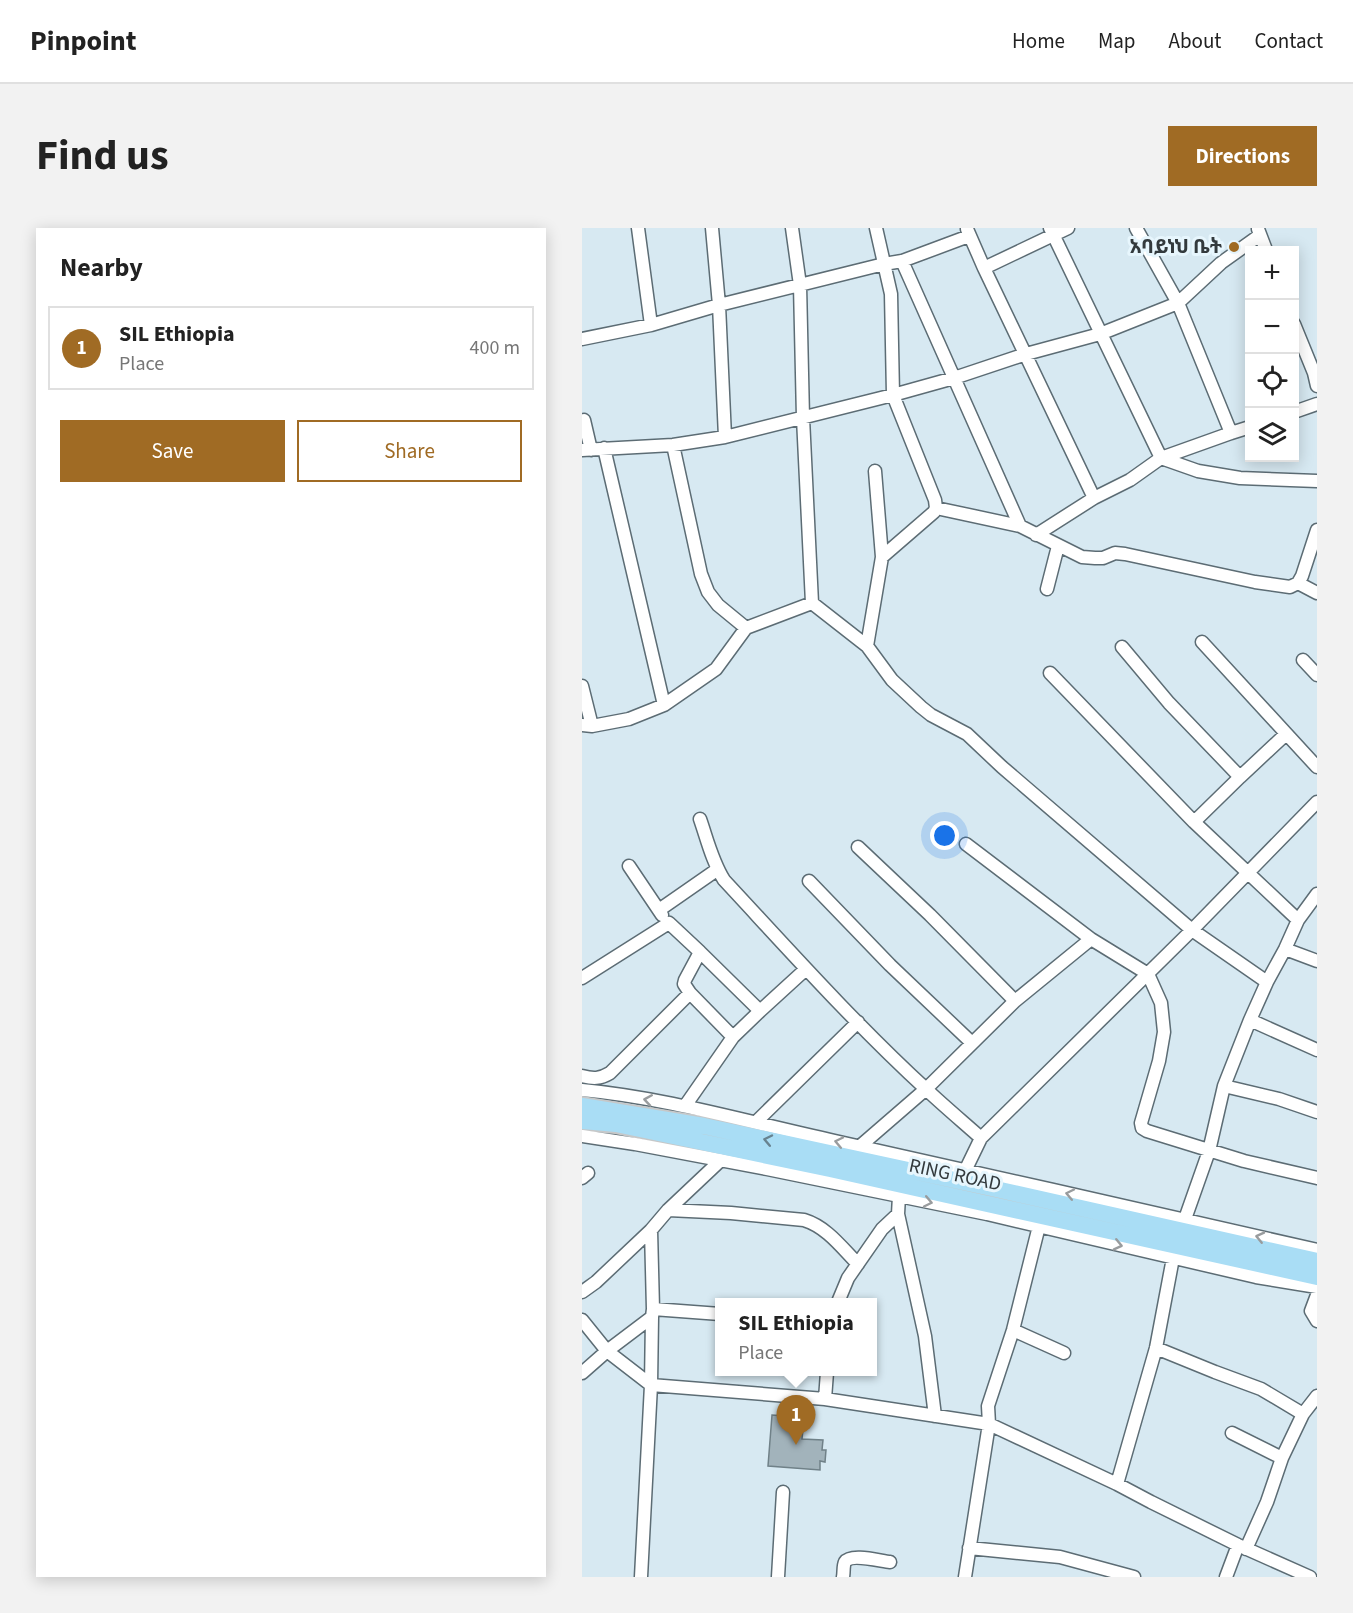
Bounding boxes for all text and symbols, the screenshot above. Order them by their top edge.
text: Pinpoint [30,21,137,61]
text: Home [1012,26,1065,56]
text: Map [1098,26,1136,56]
text: About [1169,26,1221,56]
text: Contact [1254,26,1323,56]
text: Find us [36,126,169,186]
button: Directions [1168,126,1317,186]
place label: አባይነህ ቤት [1129,233,1223,261]
marker: አባይነህ ቤት [1227,240,1241,254]
map controls [1245,246,1299,462]
button: + [1245,246,1299,300]
text: Nearby [60,249,143,286]
button: − [1245,300,1299,354]
text: SIL Ethiopia [119,318,235,350]
text: 1 [76,334,87,362]
text: 400 m [470,334,520,362]
text: Place [119,350,164,378]
button: locate [1245,354,1299,408]
button: layers [1245,408,1299,462]
button: Save [60,420,285,482]
button: Share [297,420,522,482]
your location [930,821,959,850]
one-way arrow [644,1094,654,1107]
one-way arrow [763,1134,773,1147]
one-way arrow [834,1137,844,1150]
street label: RING ROAD [906,1152,1004,1198]
one-way arrow [1065,1188,1075,1201]
one-way arrow [923,1195,933,1208]
one-way arrow [1255,1231,1265,1244]
one-way arrow [1113,1237,1123,1250]
popup [715,1298,877,1376]
text: SIL Ethiopia [738,1307,854,1339]
text: Place [738,1339,783,1367]
pin: 1 [776,1396,816,1445]

